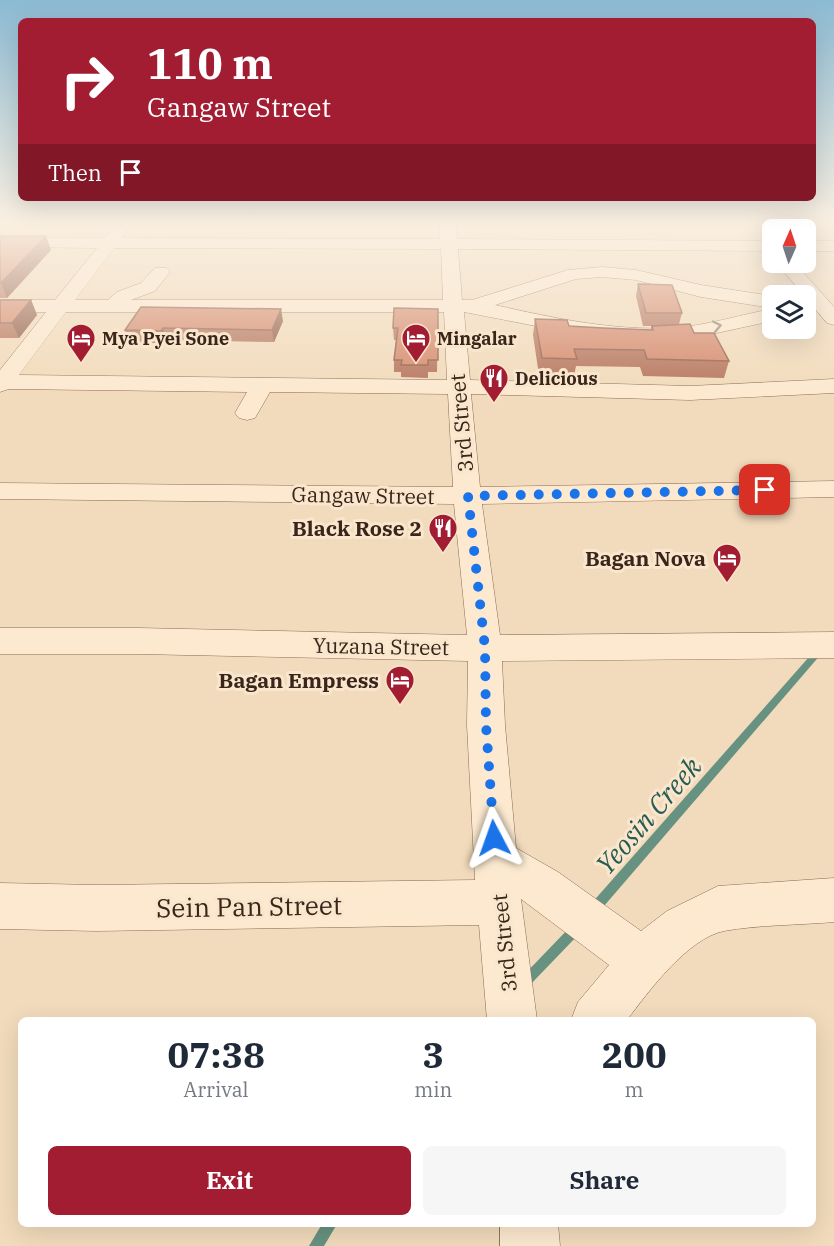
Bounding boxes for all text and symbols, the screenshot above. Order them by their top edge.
text: 110 m [147,36,273,91]
icon: right [48,42,126,120]
text: Gangaw Street [147,89,331,124]
icon: arrive [114,156,147,189]
text: Then [48,158,102,187]
north arrow [762,219,816,273]
map controls [762,219,816,339]
button: layers [762,285,816,339]
one-way arrow [712,320,722,333]
hotel icon: Mya Pyei Sone [65,322,97,364]
hotel icon: Mingalar [400,322,432,364]
place label: Mya Pyei Sone [102,327,229,350]
place label: Mingalar [437,327,517,350]
restaurant icon: Delicious [478,362,510,404]
place label: Delicious [515,367,598,390]
street label: 3rd Street [443,373,479,473]
pin [739,464,790,515]
icon: arrive [748,473,781,506]
street label: Gangaw Street [291,480,435,510]
restaurant icon: Black Rose 2 [427,512,459,554]
place label: Black Rose 2 [292,514,422,542]
hotel icon: Bagan Nova [711,542,743,584]
place label: Bagan Nova [585,544,706,572]
street label: Yuzana Street [313,631,449,661]
hotel icon: Bagan Empress [384,664,416,706]
place label: Bagan Empress [219,666,379,694]
water label: Yeosin Creek [587,749,709,881]
position arrow [462,806,526,870]
street label: Sein Pan Street [156,887,342,925]
street label: 3rd Street [485,893,523,993]
text: 07:38 [167,1031,265,1078]
text: 3 [422,1031,444,1078]
text: 200 [602,1031,667,1078]
text: Arrival [184,1076,249,1103]
text: min [414,1076,452,1103]
text: m [625,1076,644,1103]
button: Exit [48,1146,411,1215]
button: Share [423,1146,786,1215]

